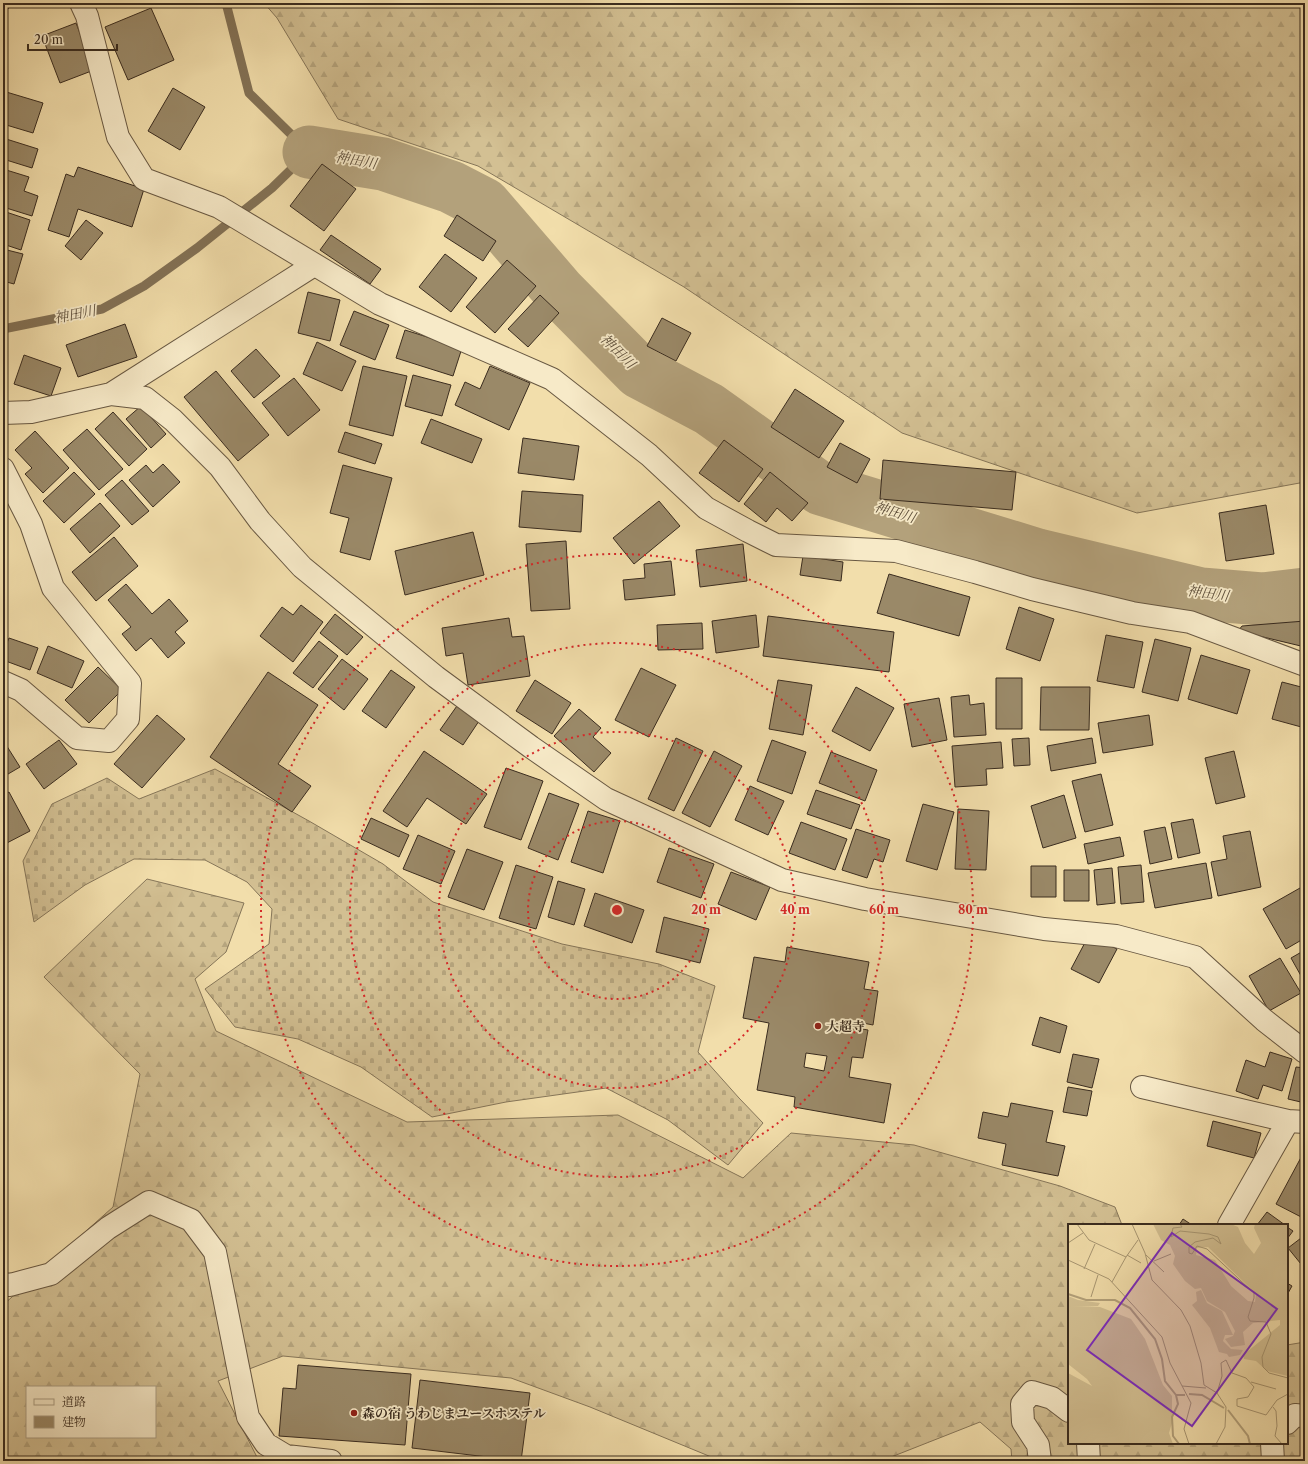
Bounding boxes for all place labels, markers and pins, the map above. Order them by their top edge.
centre of rings [610,903,624,917]
place label: 大超寺 [826,1018,865,1034]
marker: 大超寺 [813,1021,823,1031]
place label: 森の宿 うわじまユースホステル [362,1405,546,1421]
marker: 森の宿 うわじまユースホステル [349,1408,359,1418]

